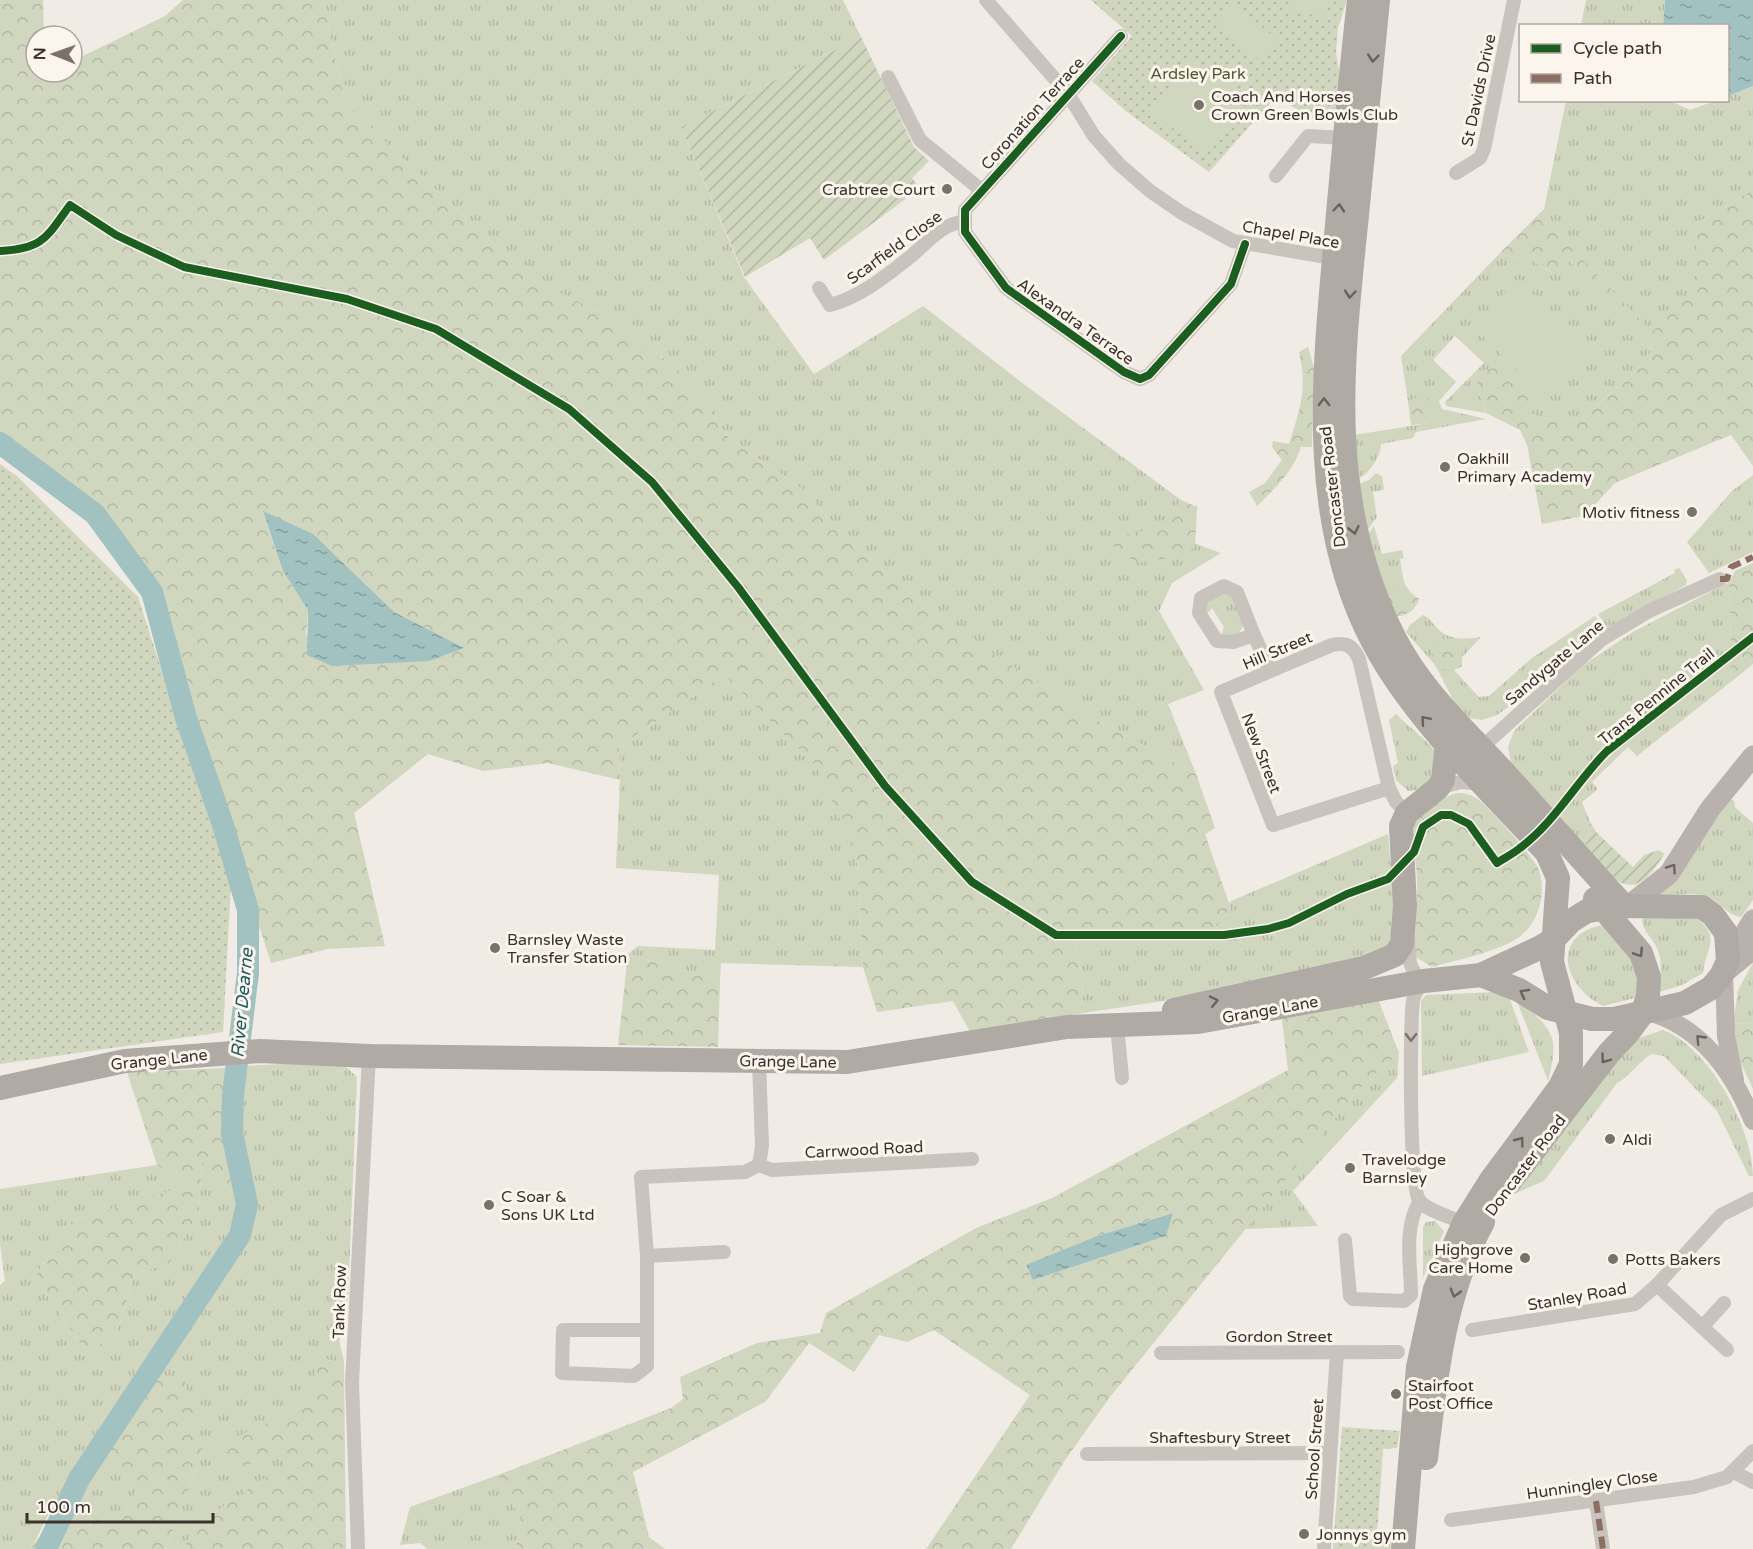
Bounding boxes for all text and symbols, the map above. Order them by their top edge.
north arrow [24,24,84,84]
legend [1519,24,1729,102]
street label: St Davids Drive [1457,32,1501,148]
text: Cycle path [1573,37,1662,59]
text: N [30,47,50,60]
street label: Coronation Terrace [977,53,1089,174]
one-way arrow [1367,54,1380,63]
park label: Ardsley Park [1150,64,1246,84]
text: Path [1573,67,1612,89]
place label: Coach And Horses Crown Green Bowls Club [1211,87,1398,125]
marker: Coach And Horses Crown Green Bowls Club [1192,98,1206,112]
place label: Crabtree Court [822,180,935,200]
marker: Crabtree Court [940,182,954,196]
one-way arrow [1332,203,1345,212]
street label: Scarfield Close [843,207,946,289]
street label: Chapel Place [1241,217,1341,253]
street label: Alexandra Terrace [1013,274,1138,370]
one-way arrow [1343,290,1356,299]
one-way arrow [1318,397,1330,406]
street label: Doncaster Road [1316,425,1350,549]
place label: Oakhill Primary Academy [1457,449,1592,487]
marker: Oakhill Primary Academy [1438,460,1452,474]
place label: Motiv fitness [1582,503,1680,523]
marker: Motiv fitness [1685,505,1699,519]
one-way arrow [1347,525,1360,535]
street label: Sandygate Lane [1501,616,1608,710]
street label: Hill Street [1240,627,1315,675]
street label: Trans Pennine Trail [1595,644,1719,750]
street label: New Street [1237,710,1285,796]
one-way arrow [1422,716,1433,727]
one-way arrow [1665,864,1676,875]
place label: Barnsley Waste Transfer Station [507,930,627,968]
marker: Barnsley Waste Transfer Station [488,941,502,955]
water label: River Dearne [226,946,258,1059]
one-way arrow [1632,946,1643,957]
one-way arrow [1519,989,1530,1000]
street label: Grange Lane [1221,992,1320,1028]
one-way arrow [1209,996,1219,1009]
one-way arrow [1405,1032,1418,1041]
one-way arrow [1696,1036,1707,1046]
street label: Grange Lane [110,1045,209,1075]
street label: Grange Lane [739,1051,837,1073]
one-way arrow [1601,1053,1612,1064]
street label: Doncaster Road [1481,1111,1570,1220]
place label: Aldi [1622,1130,1652,1150]
marker: Aldi [1603,1132,1617,1146]
street label: Carrwood Road [804,1137,924,1163]
one-way arrow [1513,1137,1524,1148]
place label: Travelodge Barnsley [1362,1150,1446,1188]
marker: Travelodge Barnsley [1343,1161,1357,1175]
place label: C Soar & Sons UK Ltd [501,1187,595,1225]
marker: C Soar & Sons UK Ltd [482,1198,496,1212]
place label: Highgrove Care Home [1428,1240,1513,1278]
place label: Potts Bakers [1625,1250,1721,1270]
marker: Highgrove Care Home [1518,1251,1532,1265]
marker: Potts Bakers [1606,1252,1620,1266]
street label: Tank Row [329,1265,351,1339]
street label: Stanley Road [1526,1278,1628,1316]
one-way arrow [1449,1288,1462,1298]
street label: Gordon Street [1225,1327,1333,1347]
place label: Stairfoot Post Office [1408,1376,1493,1414]
marker: Stairfoot Post Office [1389,1387,1403,1401]
street label: School Street [1301,1398,1329,1500]
street label: Shaftesbury Street [1149,1428,1291,1448]
street label: Hunningley Close [1525,1466,1659,1504]
scale bar [27,1486,213,1524]
text: 100 m [36,1496,91,1518]
place label: Jonnys gym [1316,1525,1406,1545]
marker: Jonnys gym [1297,1527,1311,1541]

